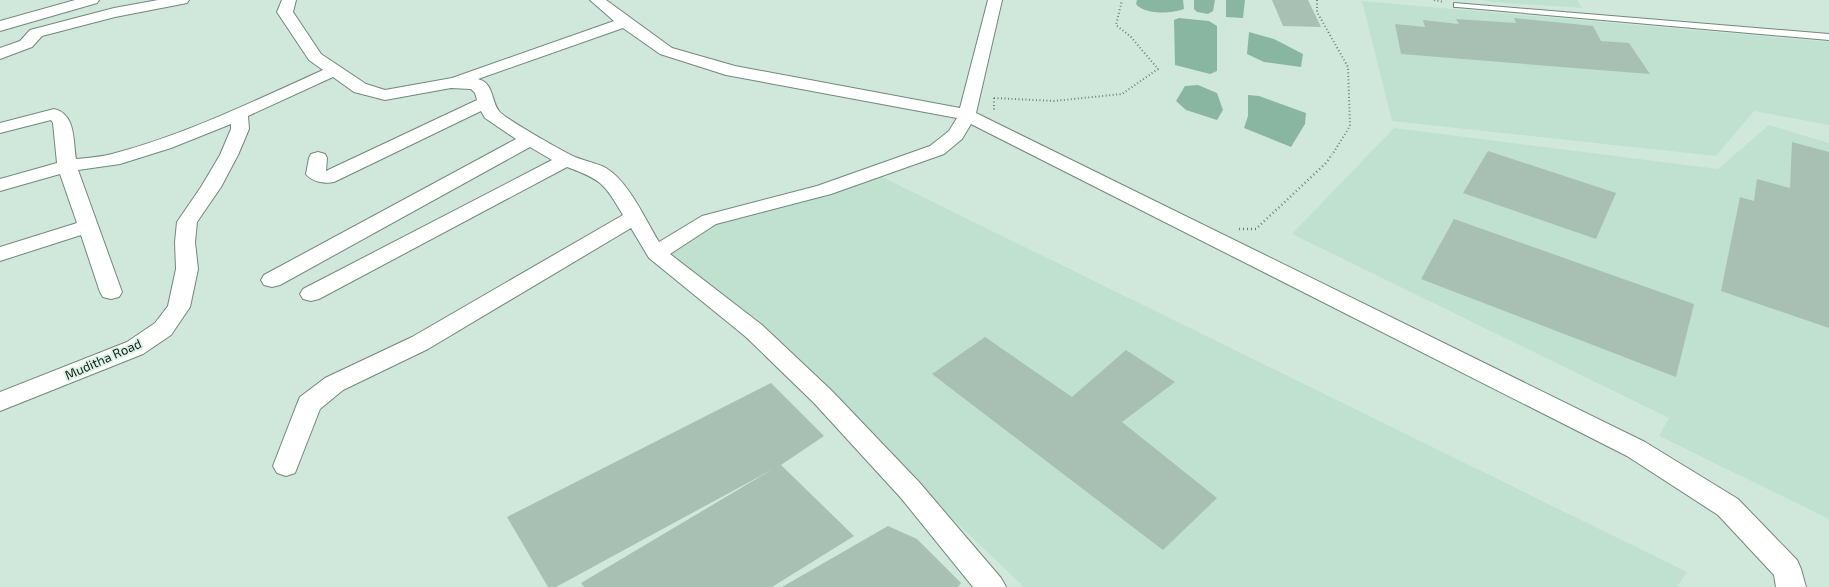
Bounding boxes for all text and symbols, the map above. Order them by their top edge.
street label: Muditha Road [62,335,144,383]

